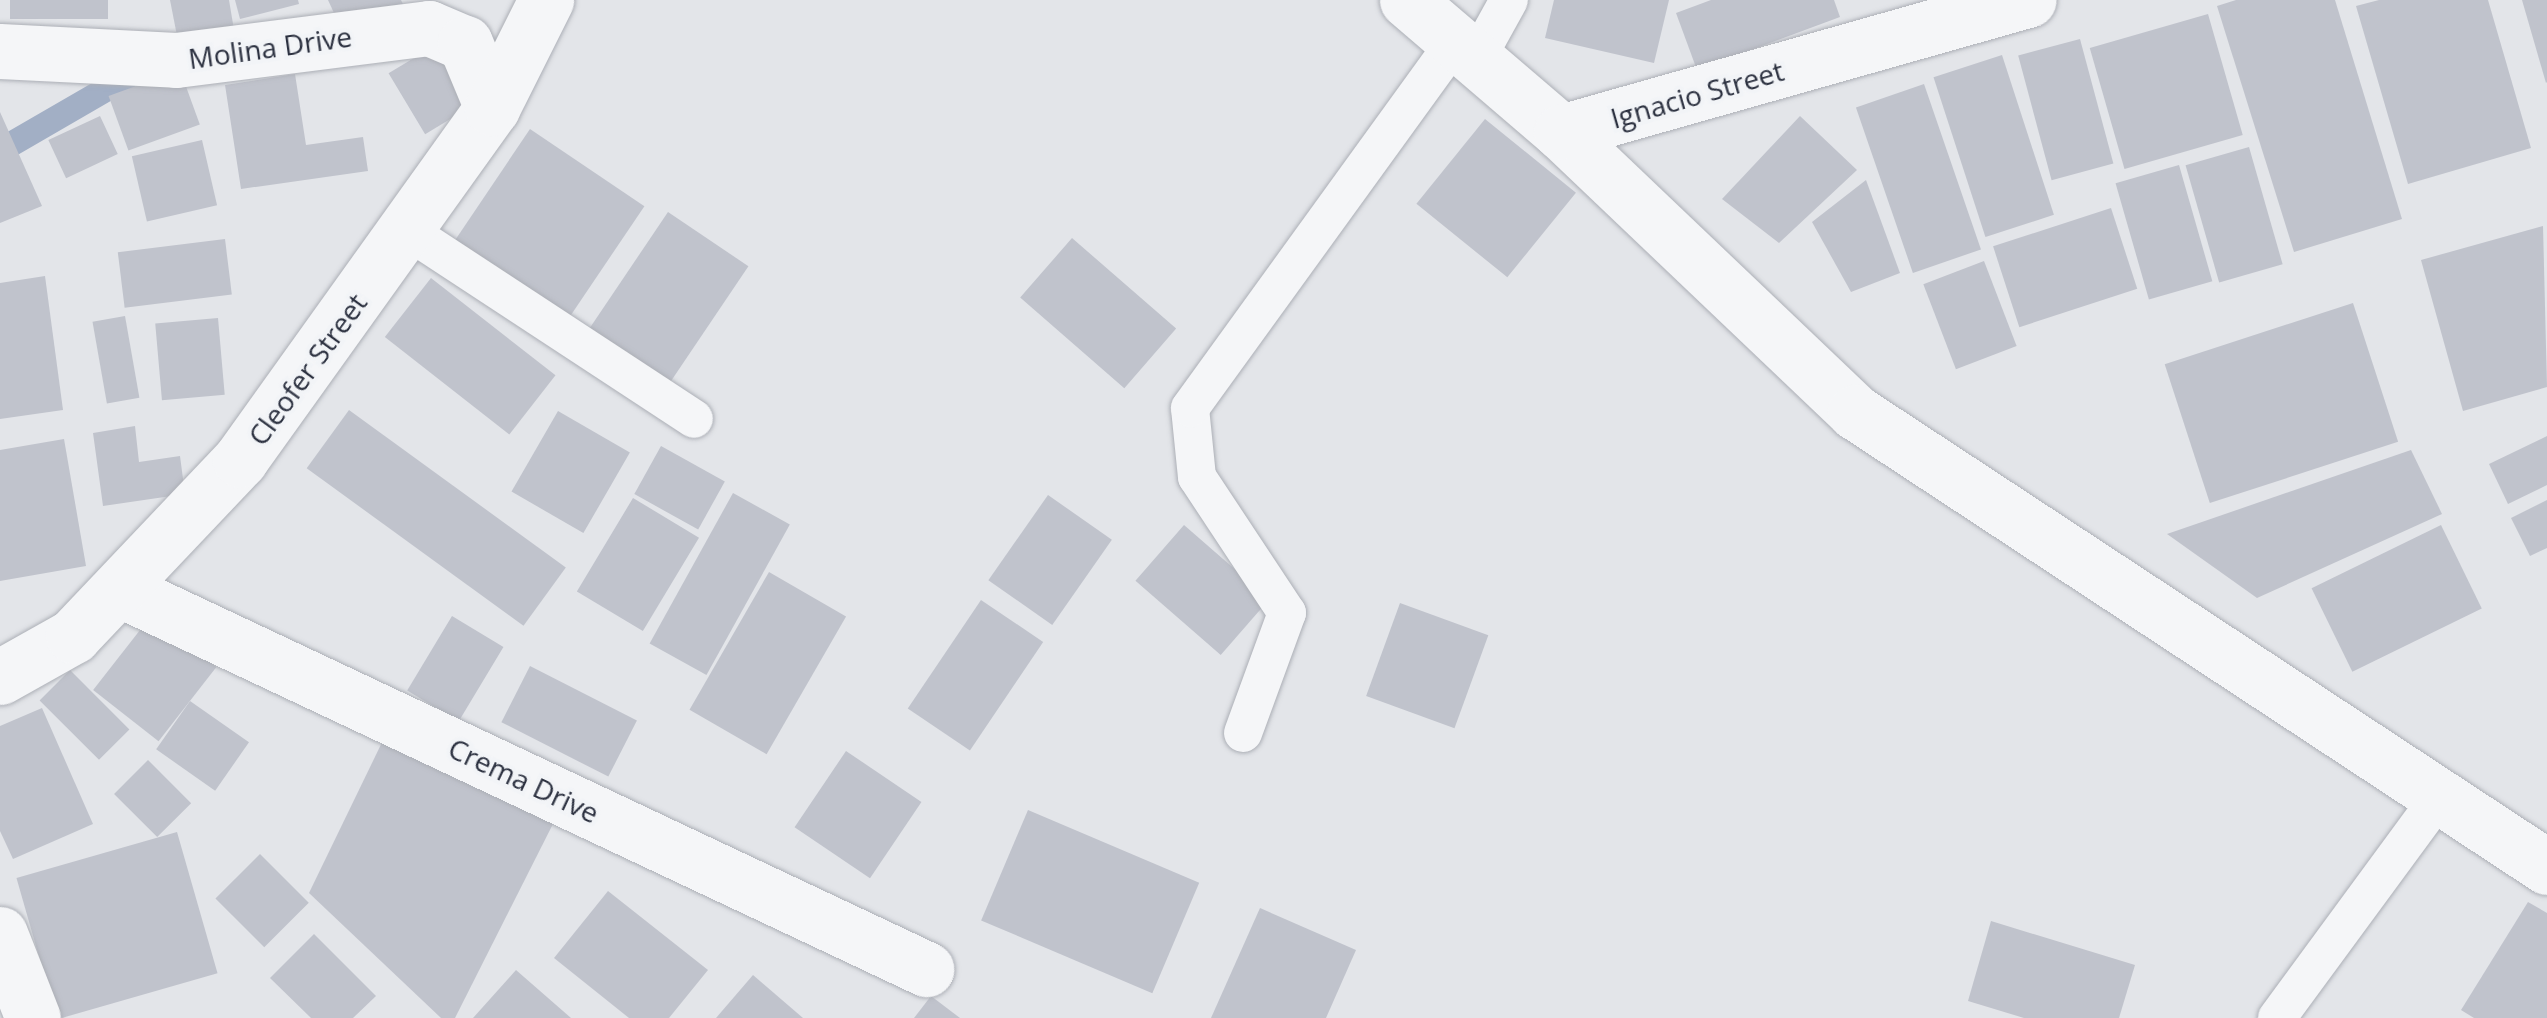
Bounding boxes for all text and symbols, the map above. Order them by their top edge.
street label: Molina Drive [186,19,354,75]
street label: Ignacio Street [1607,53,1787,135]
street label: Cleofer Street [241,287,373,451]
street label: Crema Drive [443,731,605,829]

